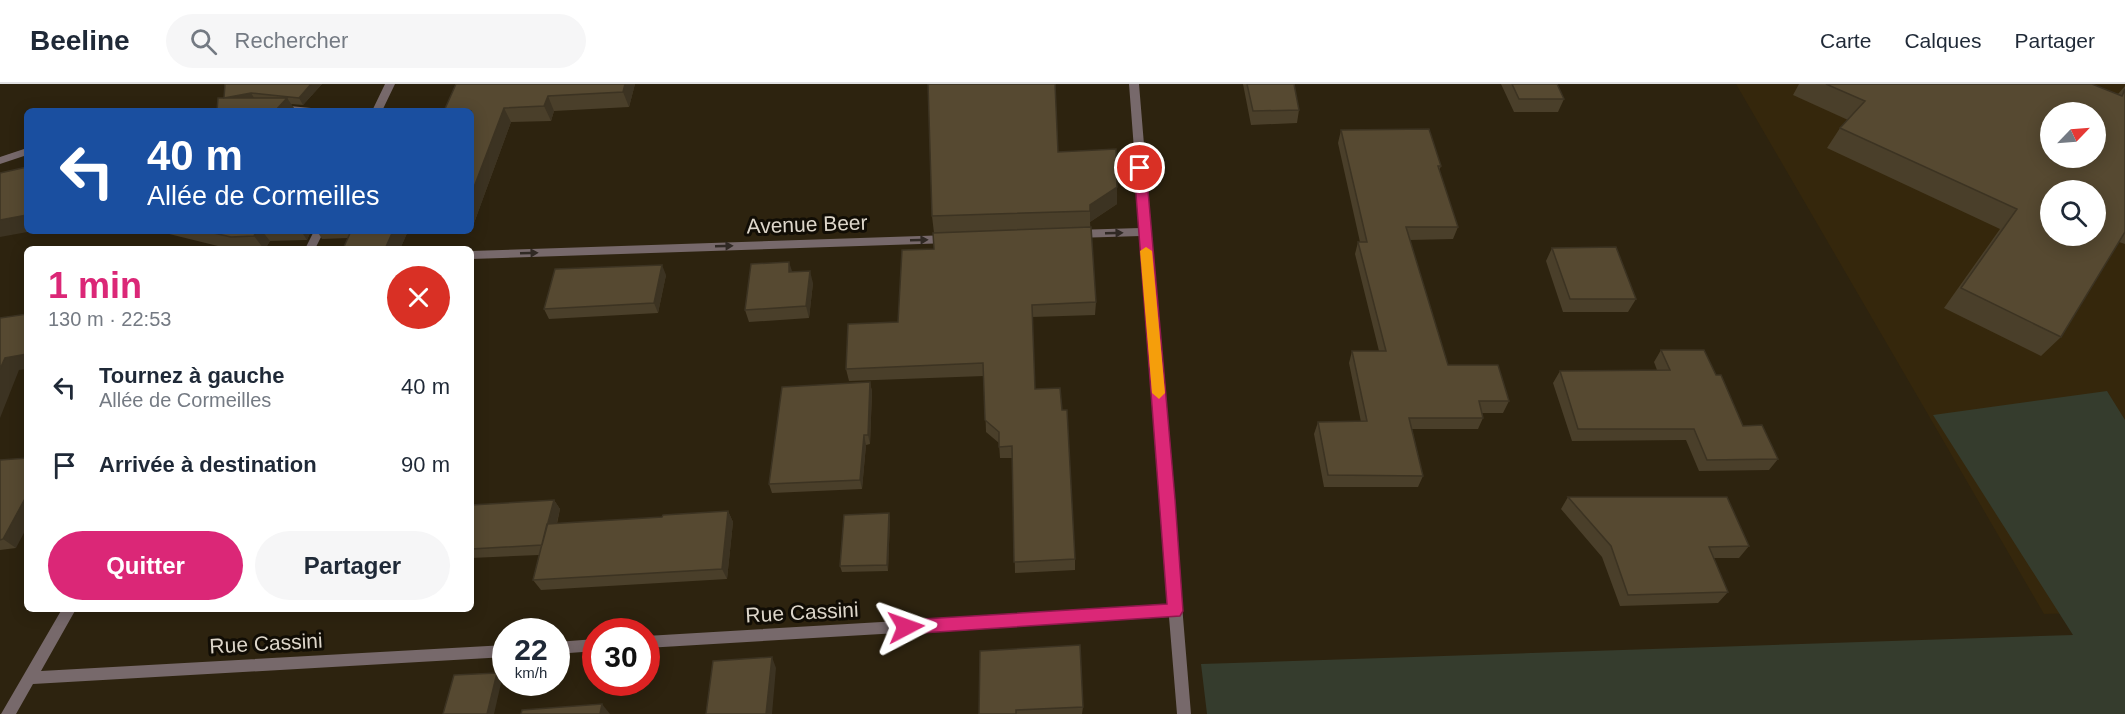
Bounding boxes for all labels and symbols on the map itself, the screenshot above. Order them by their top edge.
north arrow [2040,102,2106,168]
pin [1114,142,1165,193]
street label: Avenue Beer [746,210,868,238]
one-way arrow [1105,228,1124,237]
one-way arrow [910,235,929,244]
one-way arrow [715,242,734,251]
one-way arrow [520,249,539,258]
position arrow [874,595,938,659]
street label: Rue Cassini [745,598,859,626]
speed limit sign: 30 [582,618,660,696]
street label: Rue Cassini [209,629,323,657]

